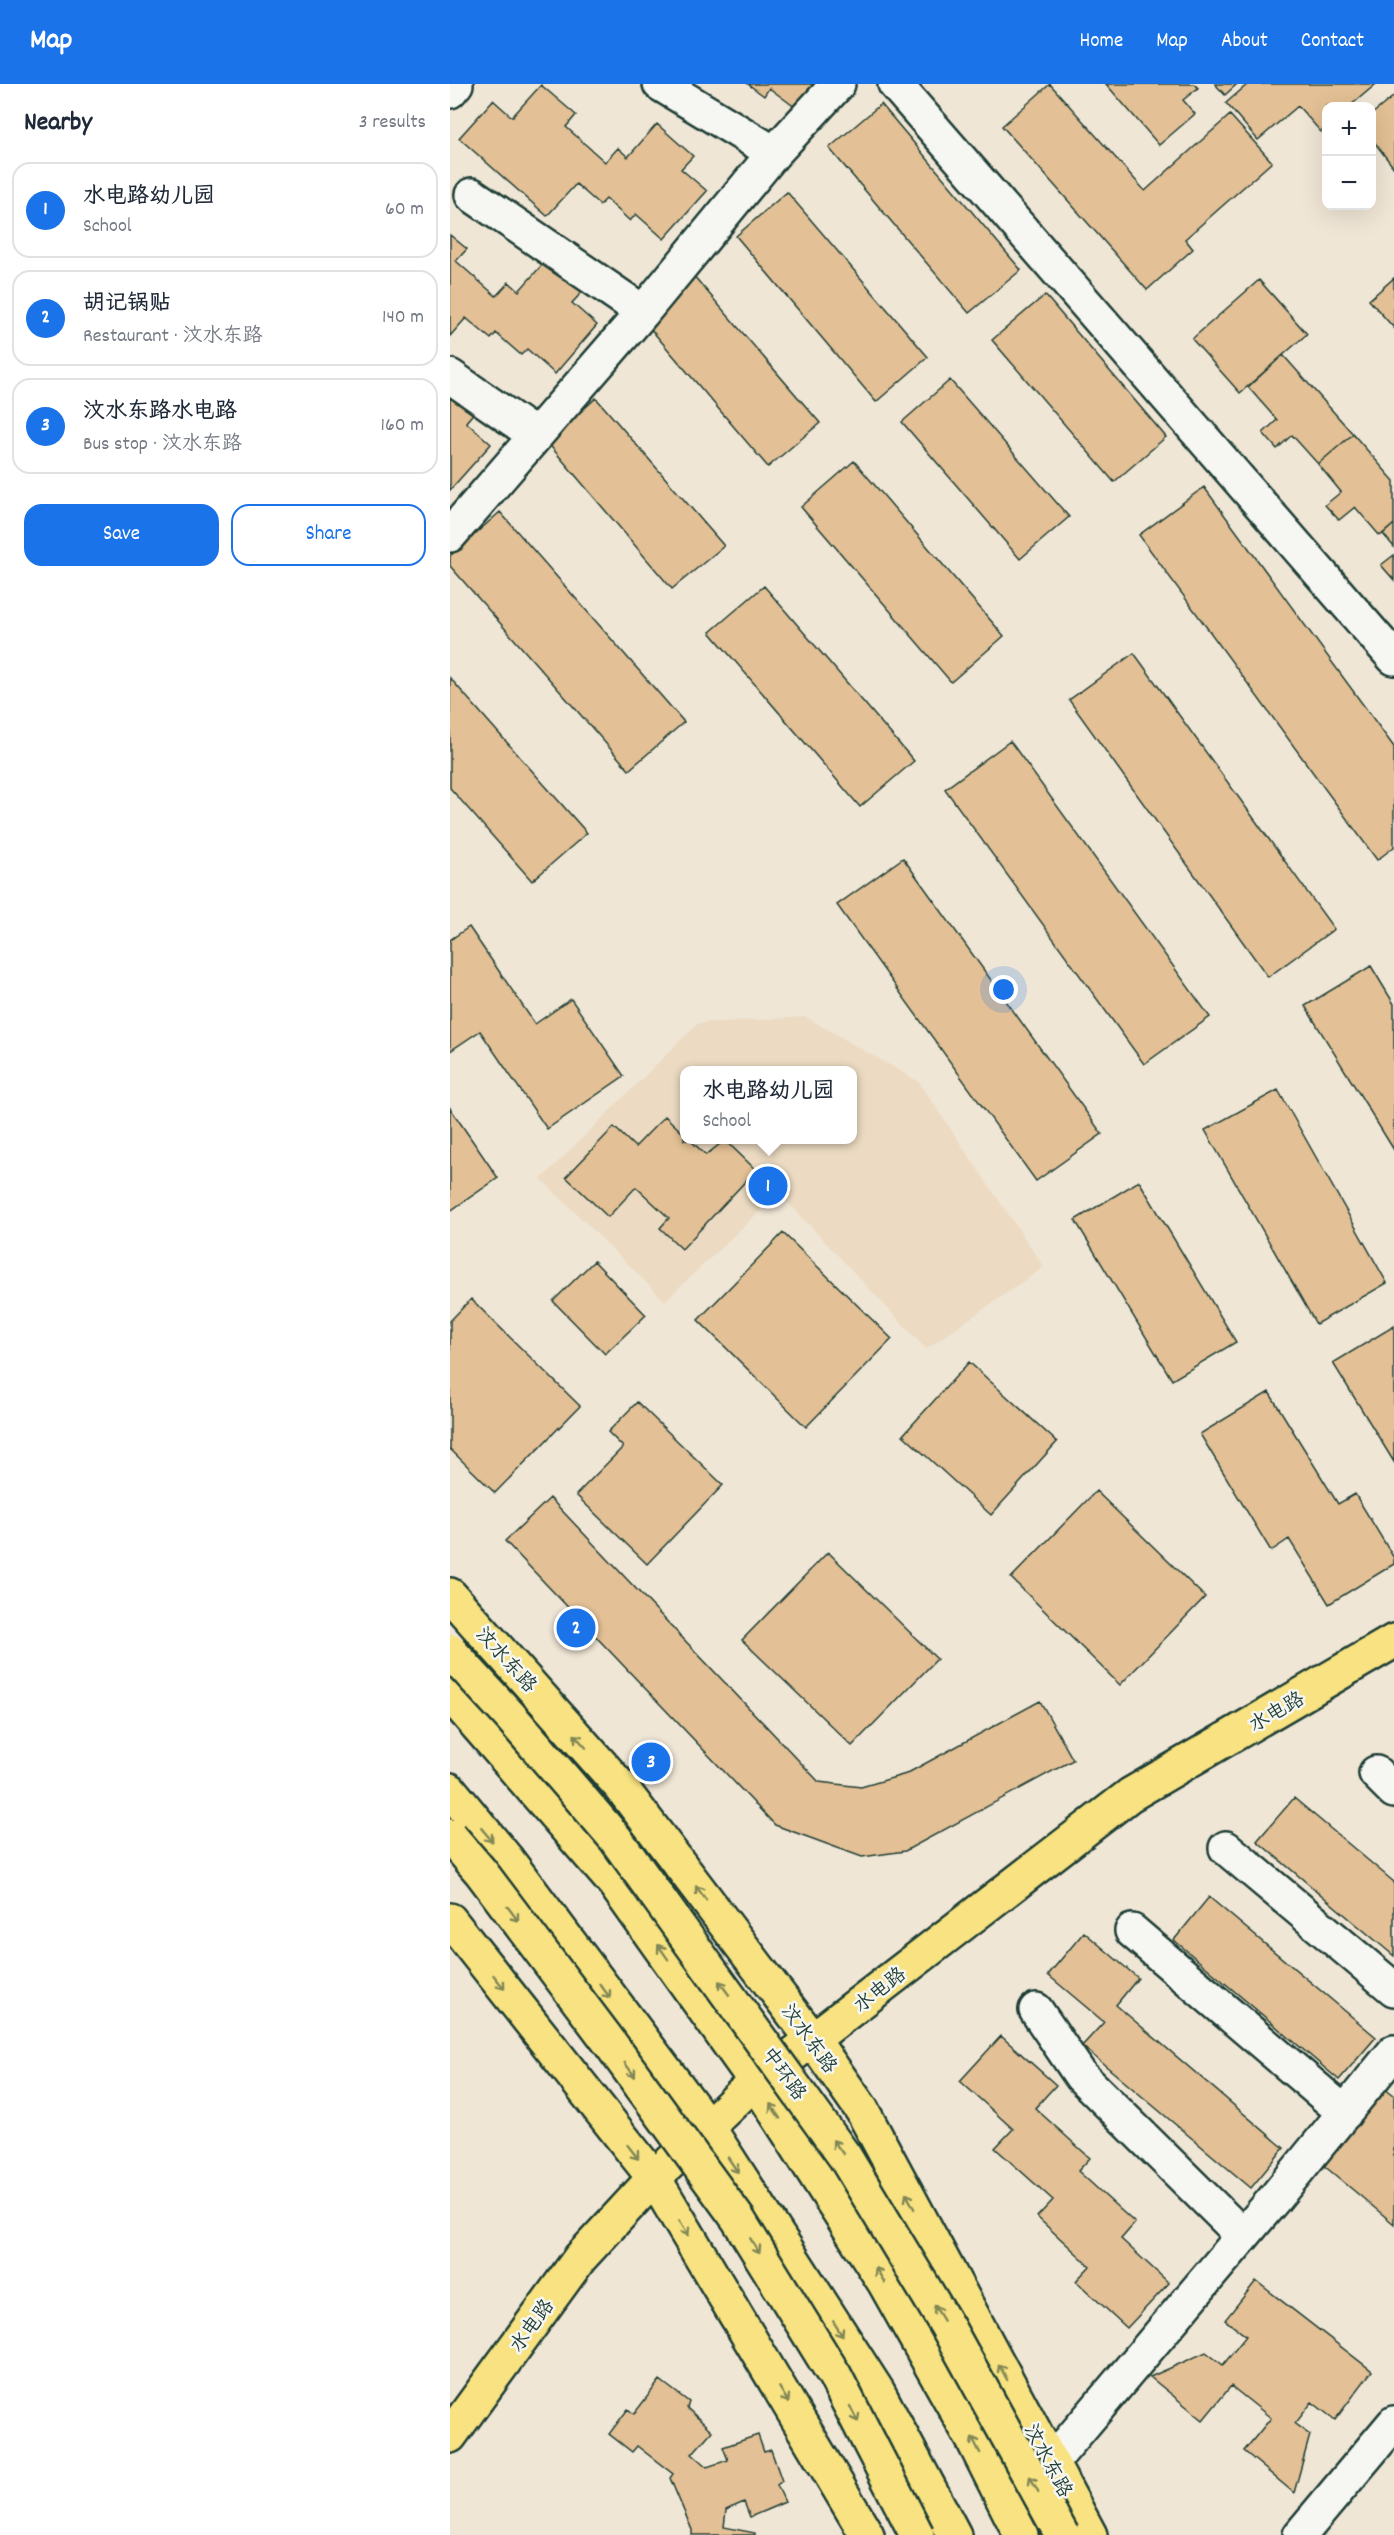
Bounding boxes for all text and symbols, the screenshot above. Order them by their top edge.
text: Map [30,22,72,62]
text: Home [1079,27,1123,57]
text: Map [1156,27,1188,57]
text: About [1221,27,1268,57]
text: Contact [1301,27,1364,57]
map controls [1322,102,1376,210]
button: + [1322,102,1376,156]
text: Nearby [24,105,92,142]
text: 3 results [359,109,426,137]
button: − [1322,156,1376,210]
text: 水电路幼儿园 [83,182,215,213]
text: 1 [43,196,48,224]
text: 60 m [385,196,424,224]
text: School [83,213,132,241]
text: 胡记锅贴 [83,289,171,320]
text: 2 [41,304,50,332]
text: 140 m [382,304,424,332]
text: Restaurant · 汶水东路 [83,323,263,351]
text: 汶水东路水电路 [83,397,237,428]
text: 3 [41,412,50,440]
text: 160 m [381,412,424,440]
text: Bus stop · 汶水东路 [83,431,242,459]
button: Save [24,504,219,566]
button: Share [231,504,426,566]
your location [989,975,1018,1004]
popup [680,1066,857,1144]
text: 水电路幼儿园 [702,1077,835,1108]
text: School [702,1108,751,1136]
pin: 1 [748,1164,788,1208]
pin: 2 [556,1606,596,1650]
street label: 汶水东路 [468,1622,543,1701]
street label: 水电路 [1245,1686,1311,1741]
one-way arrow [573,1734,587,1749]
pin: 3 [632,1740,670,1784]
one-way arrow [481,1827,494,1843]
one-way arrow [695,1885,708,1901]
one-way arrow [507,1905,519,1921]
one-way arrow [657,1944,669,1960]
street label: 水电路 [849,1961,914,2021]
one-way arrow [493,1974,506,1990]
one-way arrow [718,1981,730,1997]
one-way arrow [599,1982,611,1998]
street label: 汶水东路 [773,1999,843,2081]
street label: 中环路 [754,2042,812,2108]
one-way arrow [623,2062,636,2078]
one-way arrow [769,2103,781,2120]
one-way arrow [831,2139,844,2155]
one-way arrow [627,2143,640,2159]
one-way arrow [727,2156,739,2172]
one-way arrow [904,2192,916,2210]
one-way arrow [678,2219,690,2236]
one-way arrow [749,2237,761,2254]
one-way arrow [874,2267,886,2284]
street label: 水电路 [504,2293,563,2359]
one-way arrow [933,2305,945,2322]
one-way arrow [832,2320,844,2337]
one-way arrow [997,2364,1008,2382]
one-way arrow [778,2386,790,2403]
one-way arrow [849,2404,860,2422]
street label: 汶水东路 [1015,2420,1078,2504]
one-way arrow [969,2437,981,2455]
one-way arrow [1028,2476,1040,2493]

